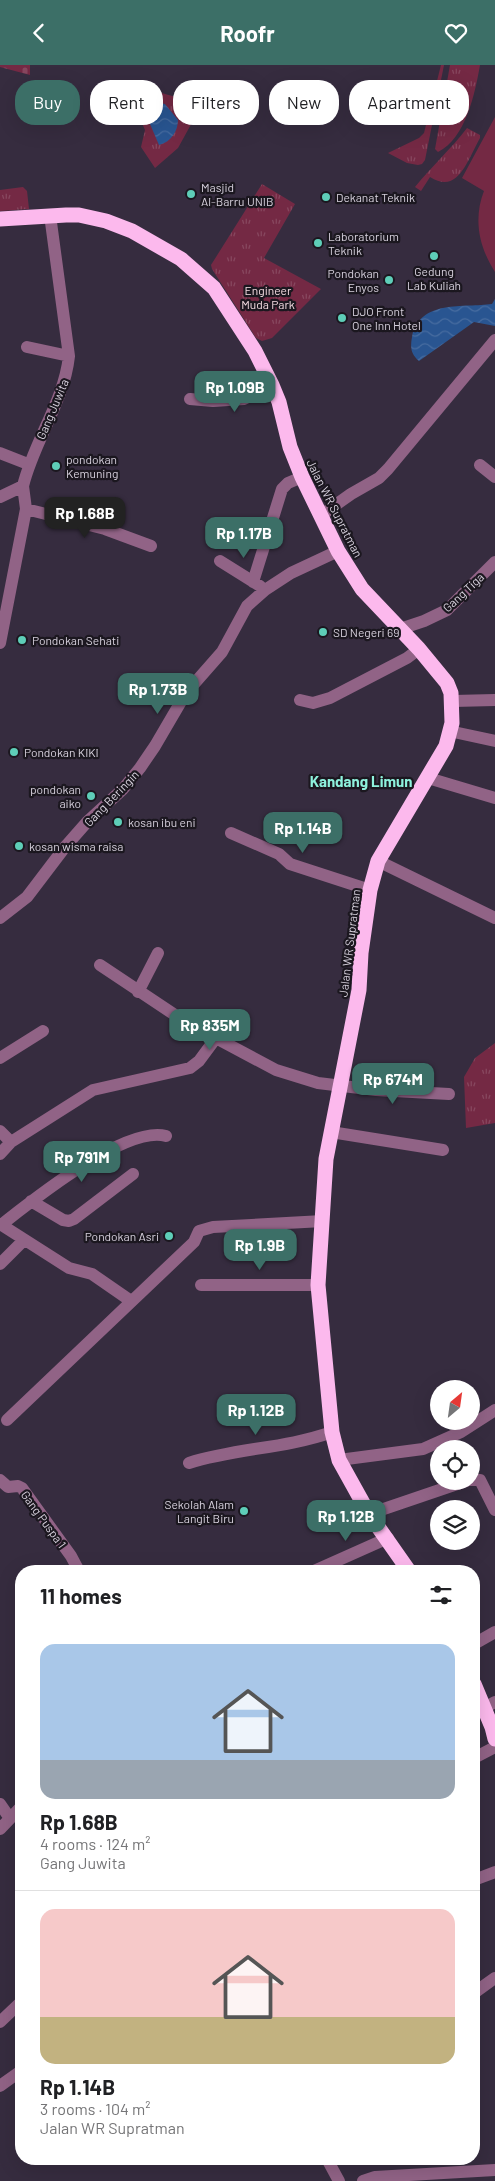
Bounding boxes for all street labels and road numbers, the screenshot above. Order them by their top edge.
street label: Gang Juwita [33,377,71,441]
street label: Jalan WR Supratman [304,456,366,560]
street label: Gang Tiga [440,570,486,614]
street label: Gang Beringin [81,767,141,829]
street label: Jalan WR Supratman [335,888,363,998]
street label: Gang Puspa 1 [19,1488,69,1550]

